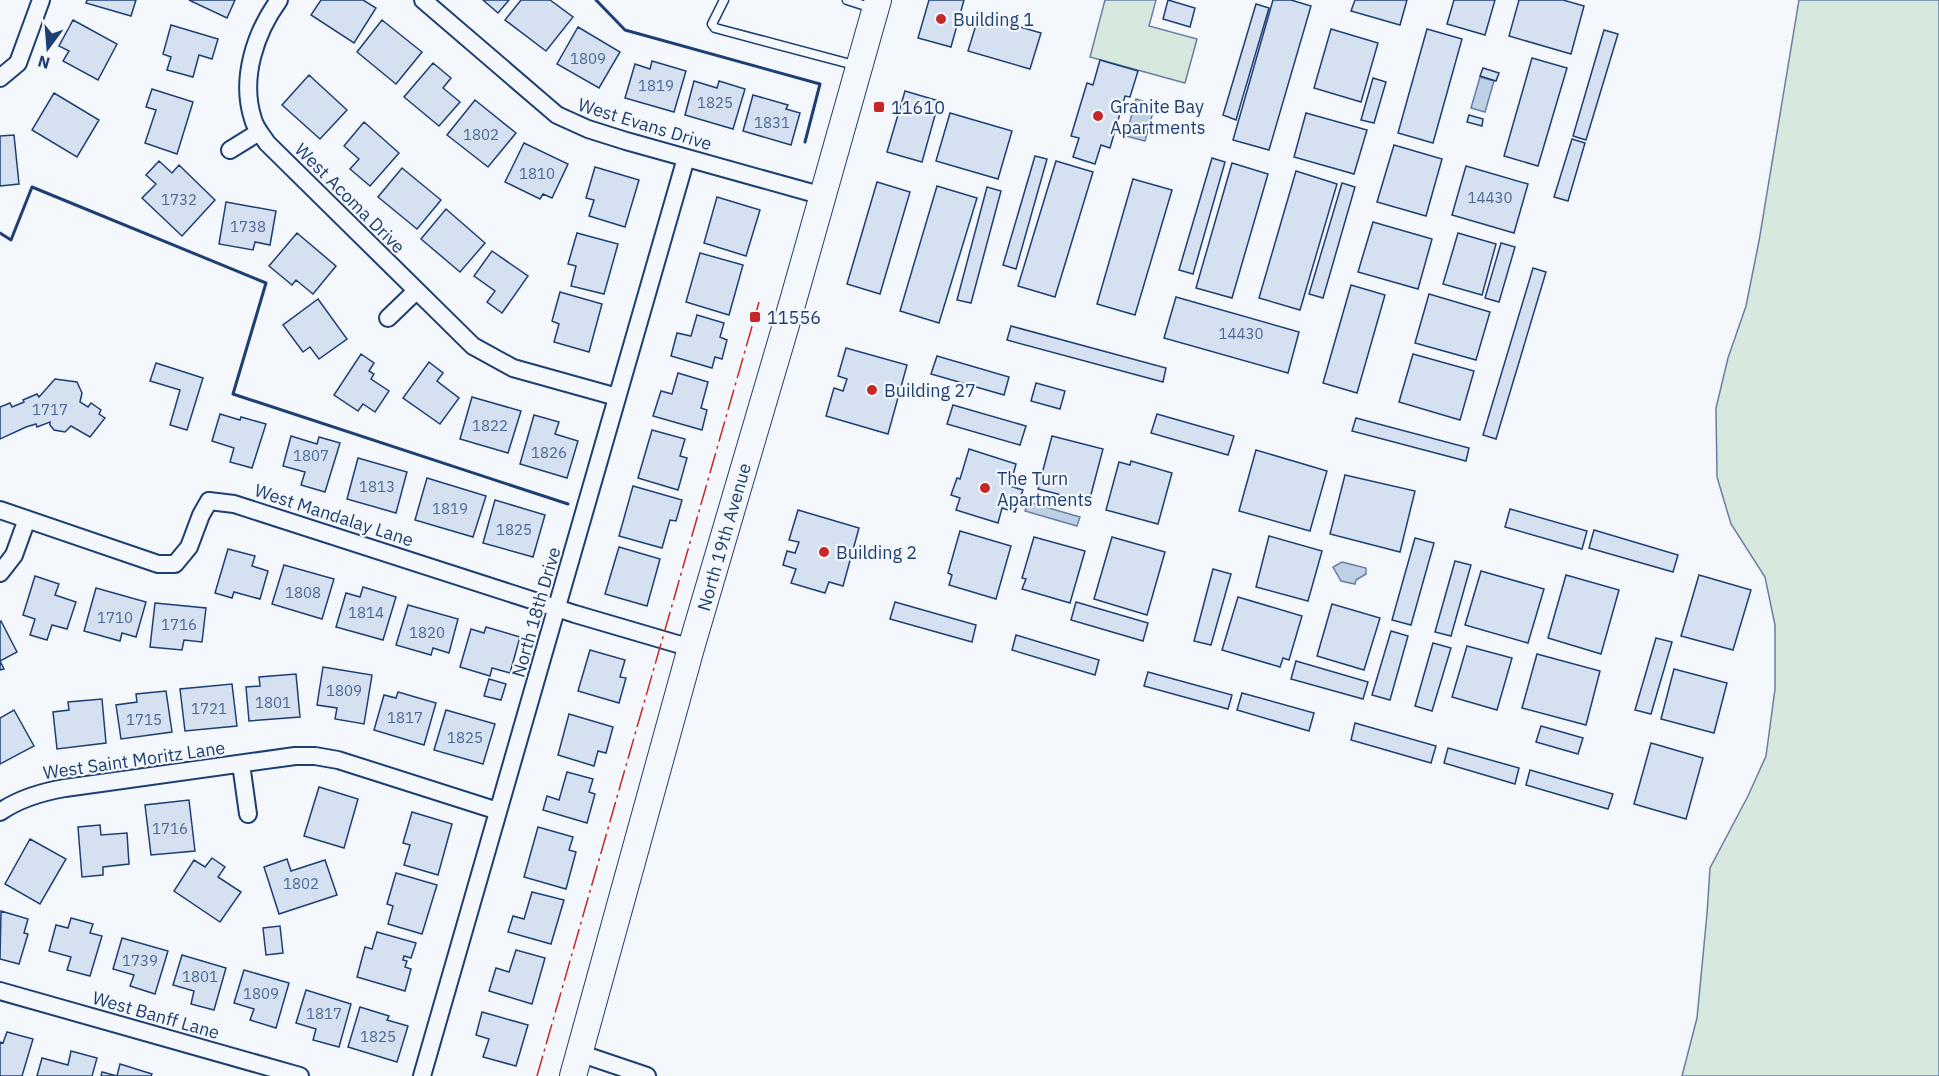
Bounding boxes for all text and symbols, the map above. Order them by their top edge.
place label: Building 1 [953,8,1034,31]
marker: Building 1 [934,12,948,26]
north arrow [18,18,78,78]
house number: 1809 [570,49,606,68]
text: N [36,51,52,74]
house number: 1819 [638,76,674,95]
street label: West Evans Drive [575,93,715,155]
house number: 1825 [697,93,733,112]
place label: Granite Bay Apartments [1110,95,1206,139]
place label: 11610 [891,96,945,119]
marker: 11610 [872,100,886,114]
marker: Granite Bay Apartments [1091,109,1105,123]
house number: 1831 [754,113,790,132]
house number: 1802 [463,125,499,144]
street label: West Acoma Drive [290,138,410,258]
house number: 1810 [519,164,555,183]
house number: 14430 [1467,188,1513,207]
house number: 1732 [161,190,197,209]
house number: 1738 [230,217,266,236]
place label: 11556 [767,306,821,329]
marker: 11556 [748,310,762,324]
house number: 14430 [1218,324,1264,343]
place label: Building 27 [884,379,976,402]
marker: Building 27 [865,383,879,397]
house number: 1717 [32,400,68,419]
house number: 1822 [472,416,508,435]
house number: 1826 [531,443,567,462]
house number: 1807 [293,446,329,465]
street label: North 19th Avenue [692,460,756,614]
place label: The Turn Apartments [997,467,1093,511]
house number: 1813 [359,477,395,496]
street label: West Mandalay Lane [252,478,416,552]
marker: The Turn Apartments [978,481,992,495]
house number: 1819 [432,499,468,518]
house number: 1825 [496,520,532,539]
place label: Building 2 [836,541,917,564]
street label: North 18th Drive [506,544,566,680]
marker: Building 2 [817,545,831,559]
house number: 1808 [285,583,321,602]
house number: 1814 [348,603,384,622]
house number: 1710 [97,608,133,627]
house number: 1716 [161,615,197,634]
house number: 1820 [409,623,445,642]
house number: 1809 [326,681,362,700]
house number: 1801 [255,693,291,712]
house number: 1721 [191,699,227,718]
house number: 1817 [387,708,423,727]
house number: 1715 [126,710,162,729]
house number: 1825 [447,728,483,747]
street label: West Saint Moritz Lane [41,736,227,784]
house number: 1716 [152,819,188,838]
house number: 1802 [283,874,319,893]
house number: 1739 [122,951,158,970]
house number: 1801 [182,967,218,986]
house number: 1809 [243,984,279,1003]
street label: West Banff Lane [90,986,222,1044]
house number: 1817 [306,1004,342,1023]
house number: 1825 [360,1027,396,1046]

